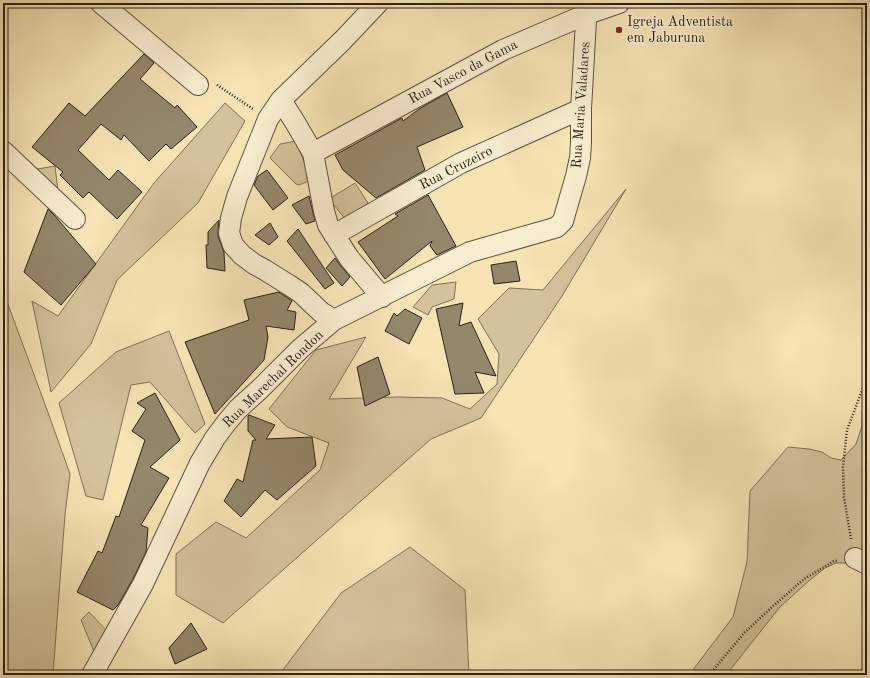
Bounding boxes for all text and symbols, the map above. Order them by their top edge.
place label: Igreja Adventista em Jaburuna [627,15,733,45]
marker: Igreja Adventista em Jaburuna [614,25,624,35]
street label: Rua Vasco da Gama [406,37,520,107]
street label: Rua Maria Valadares [570,41,592,169]
street label: Rua Cruzeiro [417,144,495,192]
street label: Rua Marechal Rondon [220,327,326,431]

